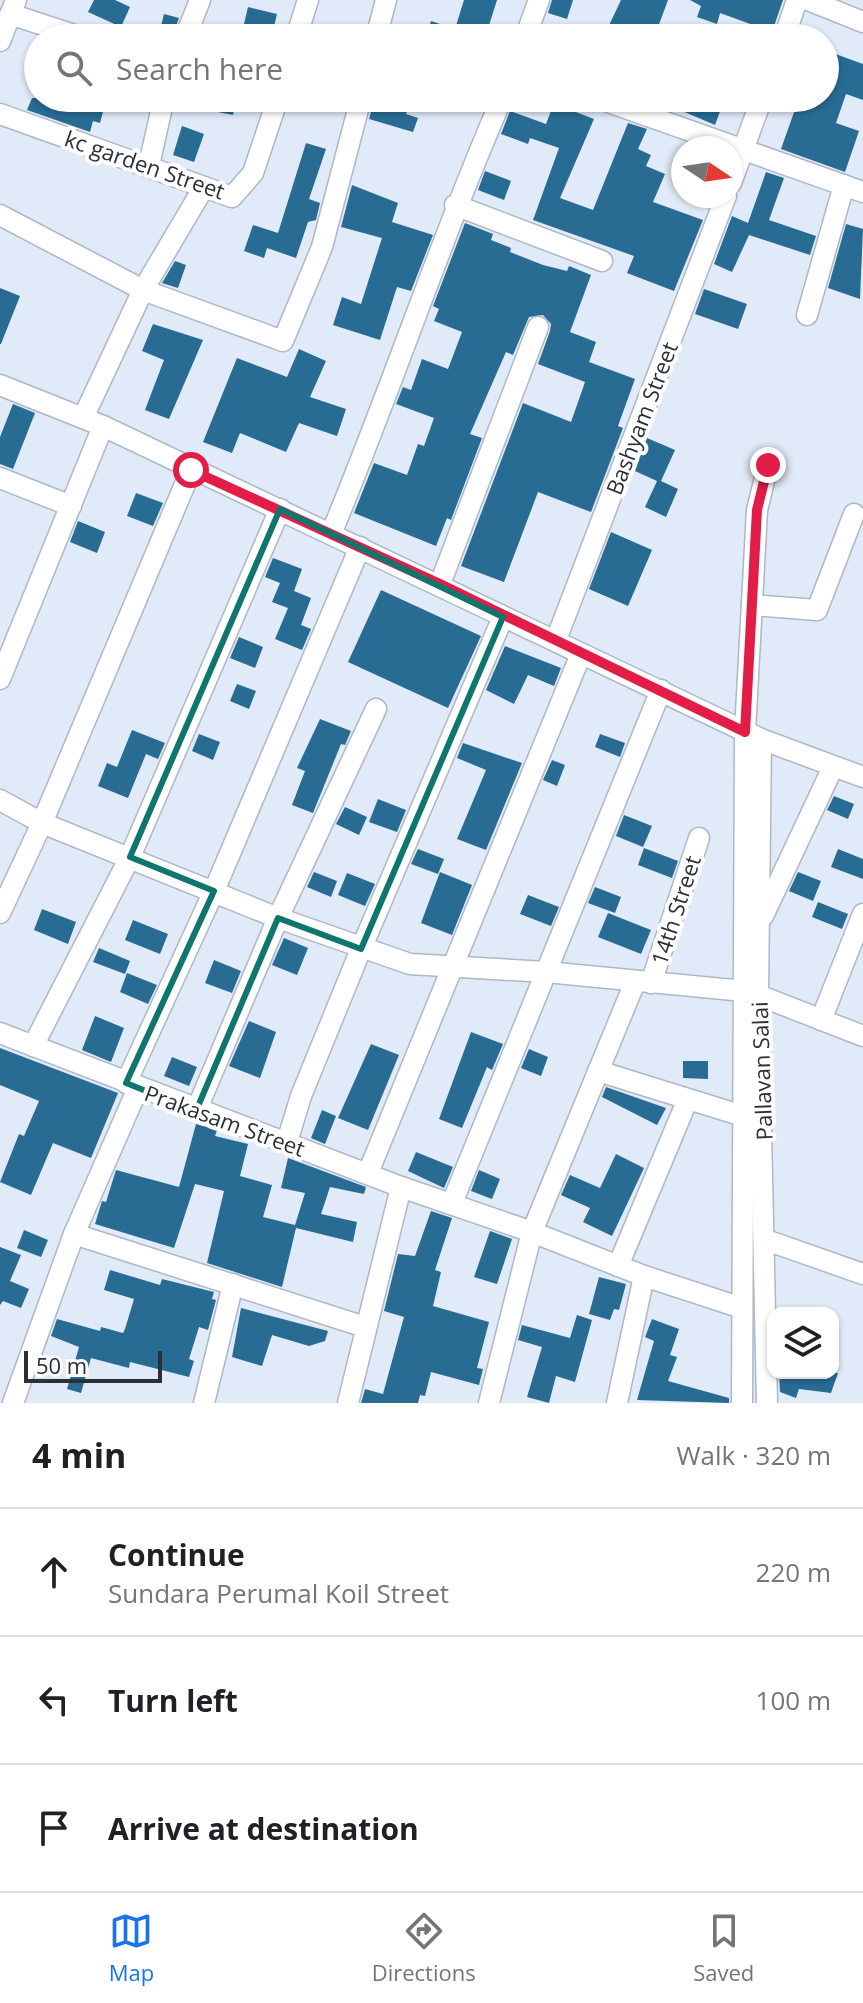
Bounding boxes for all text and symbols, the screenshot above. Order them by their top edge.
search box [24,24,839,112]
icon: search [52,46,96,90]
text: Search here [116,48,283,89]
street label: kc garden Street [61,123,229,205]
north arrow [671,136,743,208]
street label: Bashyam Street [598,337,684,499]
route end [750,447,786,483]
route start [173,452,209,488]
street label: 14th Street [643,851,707,969]
street label: Pallavan Salai [744,1001,778,1141]
street label: Prakasam Street [141,1077,309,1163]
map controls [767,1307,839,1379]
button: layers [767,1307,839,1379]
scale bar [24,1347,162,1383]
text: 50 m [36,1350,87,1380]
text: 4 min [32,1432,126,1478]
text: Walk · 320 m [677,1437,831,1473]
text: Continue [108,1534,245,1575]
icon: ahead [32,1550,76,1594]
text: 220 m [756,1554,831,1590]
text: Sundara Perumal Koil Street [108,1575,449,1611]
icon: left [32,1678,76,1722]
text: Turn left [108,1680,238,1721]
text: 100 m [756,1682,831,1718]
icon: arrive [32,1806,76,1850]
text: Arrive at destination [108,1808,419,1849]
tab: Map [109,1909,154,1987]
tab: Directions [372,1909,476,1987]
tab: Saved [693,1909,754,1987]

